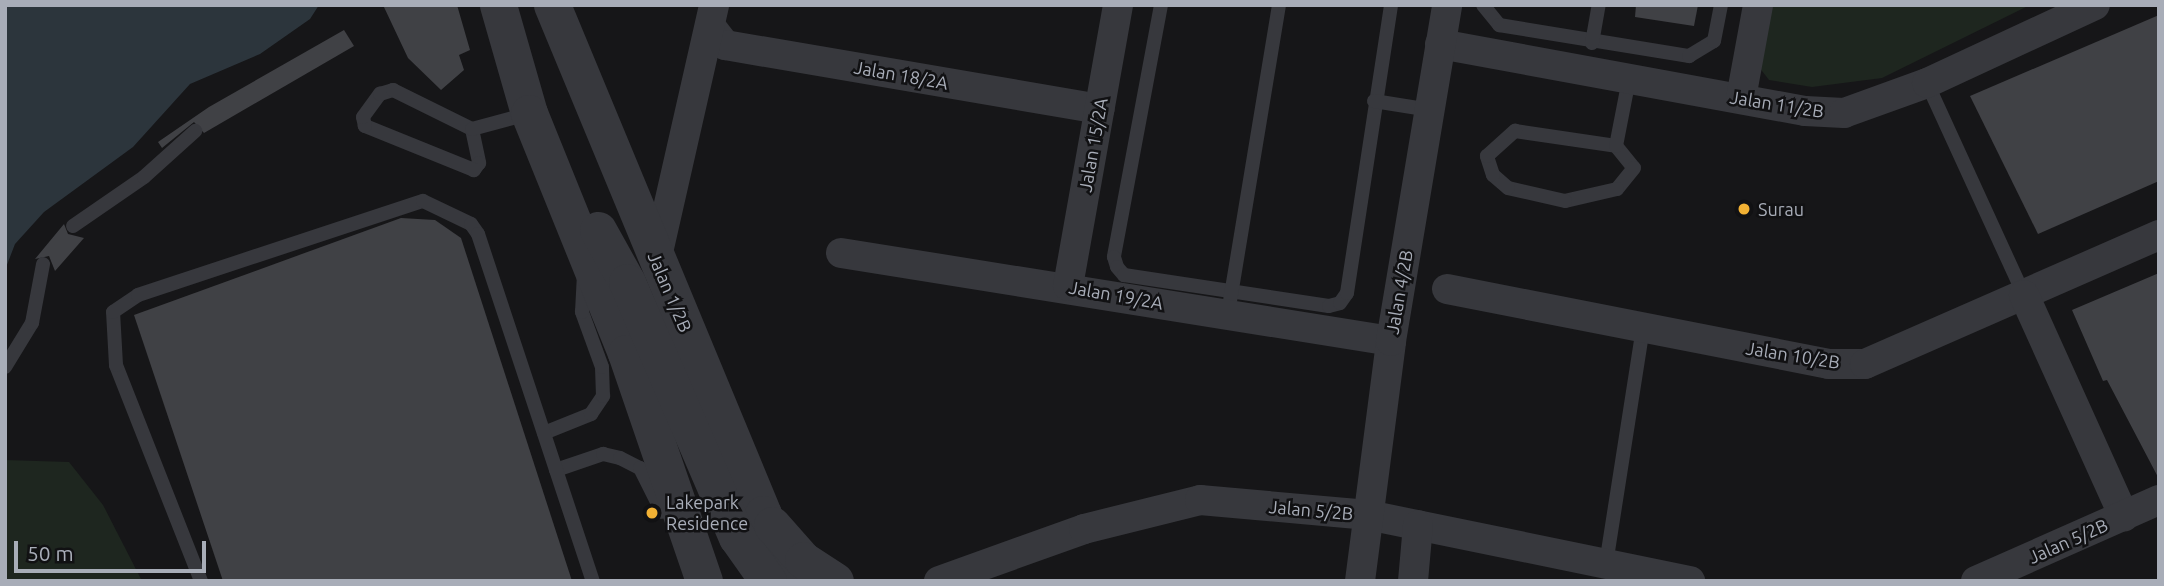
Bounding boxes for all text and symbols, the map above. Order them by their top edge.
street label: Jalan 18/2A [852,56,950,94]
street label: Jalan 11/2B [1728,86,1826,122]
street label: Jalan 15/2A [1074,96,1112,194]
place label: Surau [1758,198,1804,220]
marker: Surau [1736,201,1752,217]
street label: Jalan 4/2B [1381,248,1417,336]
street label: Jalan 1/2B [643,249,697,335]
street label: Jalan 19/2A [1067,276,1165,314]
street label: Jalan 10/2B [1744,337,1842,373]
place label: Lakepark Residence [666,492,748,534]
street label: Jalan 5/2B [1268,496,1354,524]
marker: Lakepark Residence [644,505,660,521]
street label: Jalan 5/2B [2025,514,2111,568]
scale bar [18,526,210,570]
text: 50 m [27,541,74,565]

